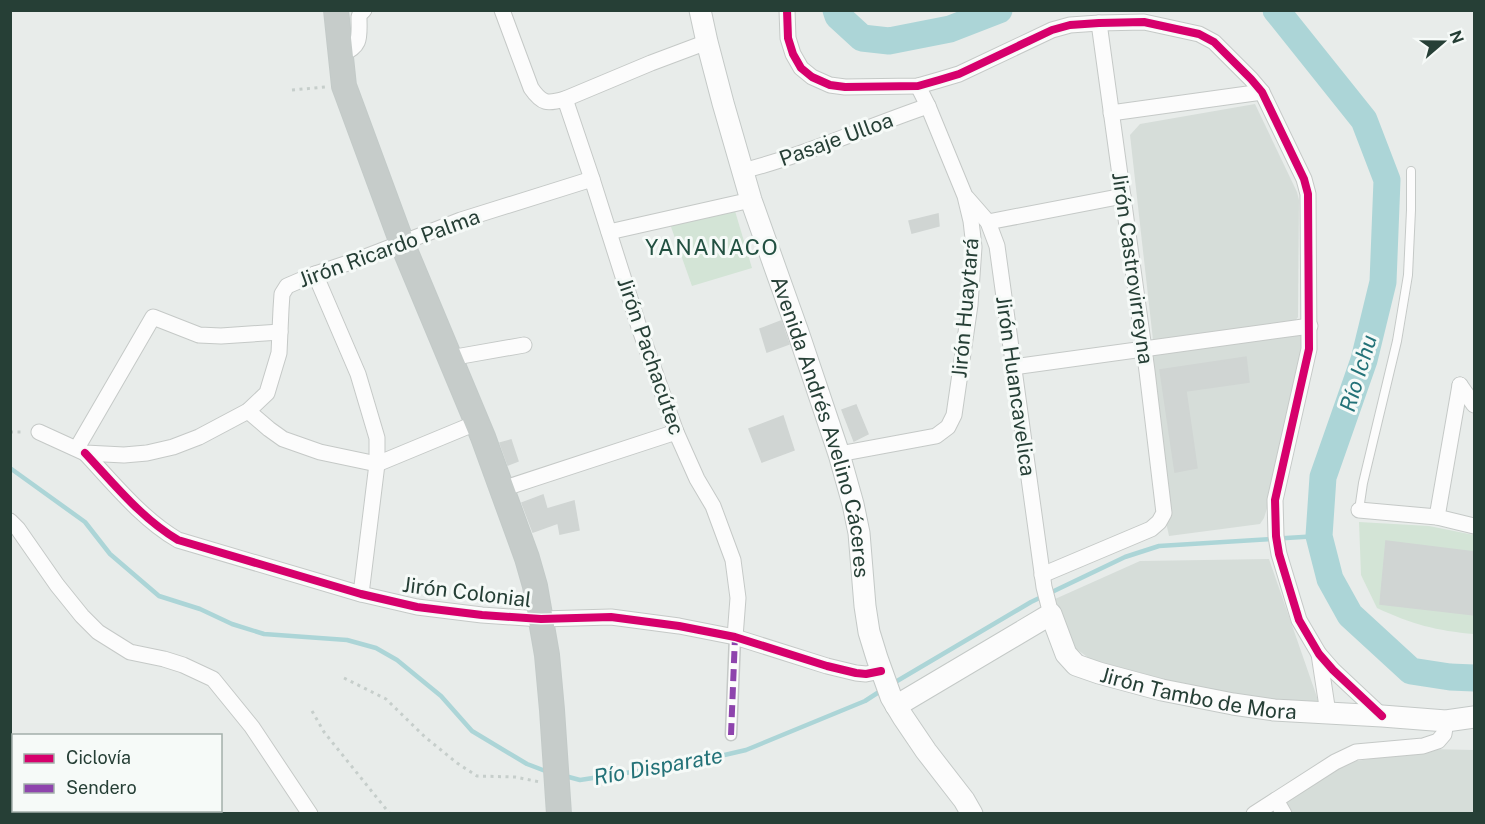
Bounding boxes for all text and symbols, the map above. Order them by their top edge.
north arrow [1413,12,1473,72]
text: N [1446,28,1468,46]
street label: Pasaje Ulloa [776,107,896,171]
street label: Jirón Castrovirreyna [1107,170,1159,366]
street label: Jirón Ricardo Palma [295,204,483,292]
district label: YANANACO [645,234,779,260]
street label: Jirón Huaytará [946,237,984,379]
street label: Avenida Andrés Avelino Cáceres [766,272,875,579]
street label: Jirón Pachacútec [612,274,690,438]
street label: Jirón Huancavelica [991,294,1041,478]
water label: Río Ichu [1334,331,1382,415]
street label: Jirón Colonial [401,572,533,612]
street label: Jirón Tambo de Mora [1097,661,1297,724]
legend [12,734,222,812]
water label: Río Disparate [591,742,725,790]
text: Ciclovía [66,747,131,768]
text: Sendero [66,777,137,798]

